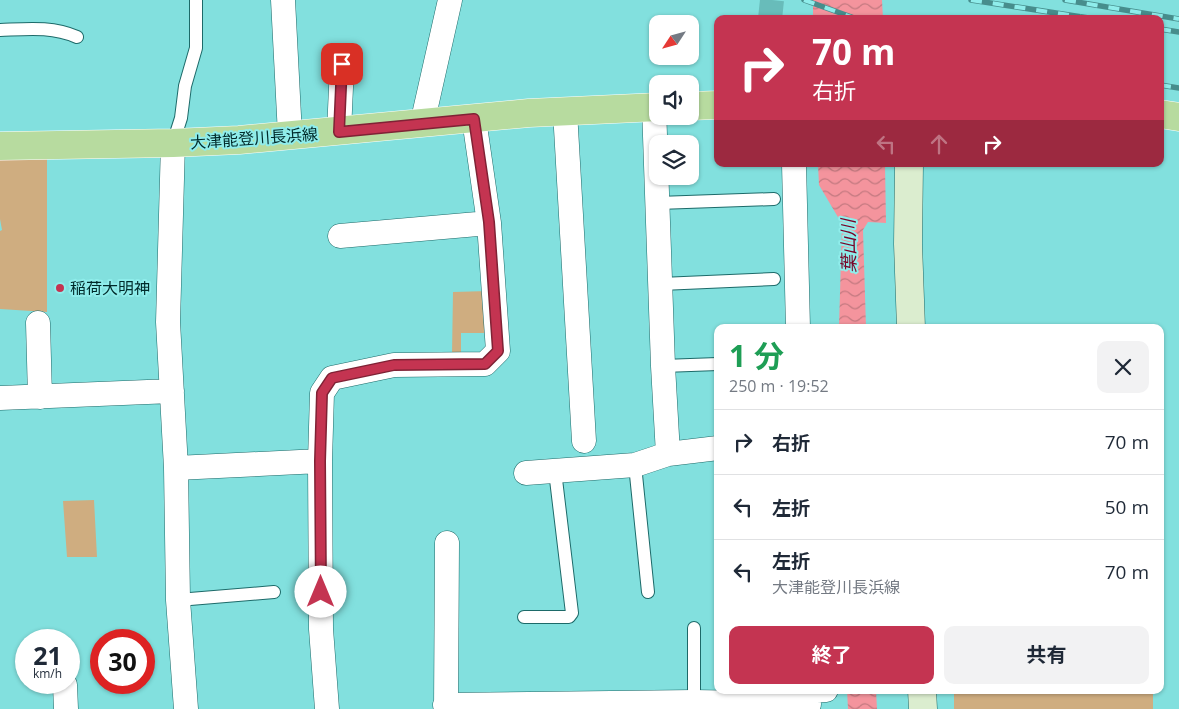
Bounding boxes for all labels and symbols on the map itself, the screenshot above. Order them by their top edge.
north arrow [649,15,699,65]
pin [321,43,363,85]
street label: 大津能登川長浜線 [189,123,319,153]
water label: 葉山川 [835,217,860,273]
place label: 稲荷大明神 [70,277,150,299]
marker: 稲荷大明神 [54,282,66,294]
position arrow [294,565,346,617]
speed limit sign: 30 [90,629,155,694]

